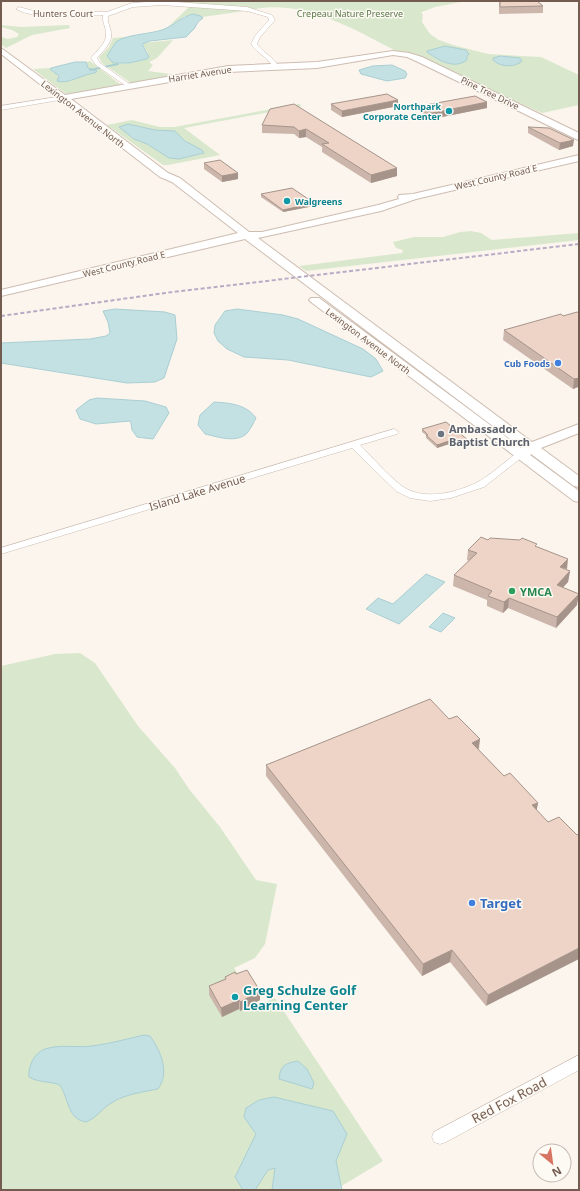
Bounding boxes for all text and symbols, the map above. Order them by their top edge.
street label: Hunters Court [33,7,94,20]
park label: Crepeau Nature Preserve [297,7,403,20]
street label: Harriet Avenue [168,63,232,85]
street label: Pine Tree Drive [459,73,521,113]
street label: Lexington Avenue North [38,77,128,151]
place label: Northpark Corporate Center [363,100,441,123]
marker: Northpark Corporate Center [444,106,454,116]
street label: West County Road E [453,161,539,193]
place label: Walgreens [295,195,343,208]
marker: Walgreens [282,196,292,206]
street label: West County Road E [81,247,167,281]
street label: Lexington Avenue North [323,305,413,377]
place label: Cub Foods [504,357,550,370]
marker: Cub Foods [553,358,563,368]
place label: Ambassador Baptist Church [449,421,530,449]
marker: Ambassador Baptist Church [436,429,446,439]
street label: Island Lake Avenue [147,470,247,514]
place label: YMCA [520,584,552,599]
marker: YMCA [507,586,517,596]
place label: Target [480,894,522,912]
marker: Target [467,898,477,908]
place label: Greg Schulze Golf Learning Center [243,981,357,1014]
marker: Greg Schulze Golf Learning Center [230,992,240,1002]
street label: Red Fox Road [468,1073,550,1127]
north arrow [532,1143,572,1183]
text: N [550,1163,565,1181]

